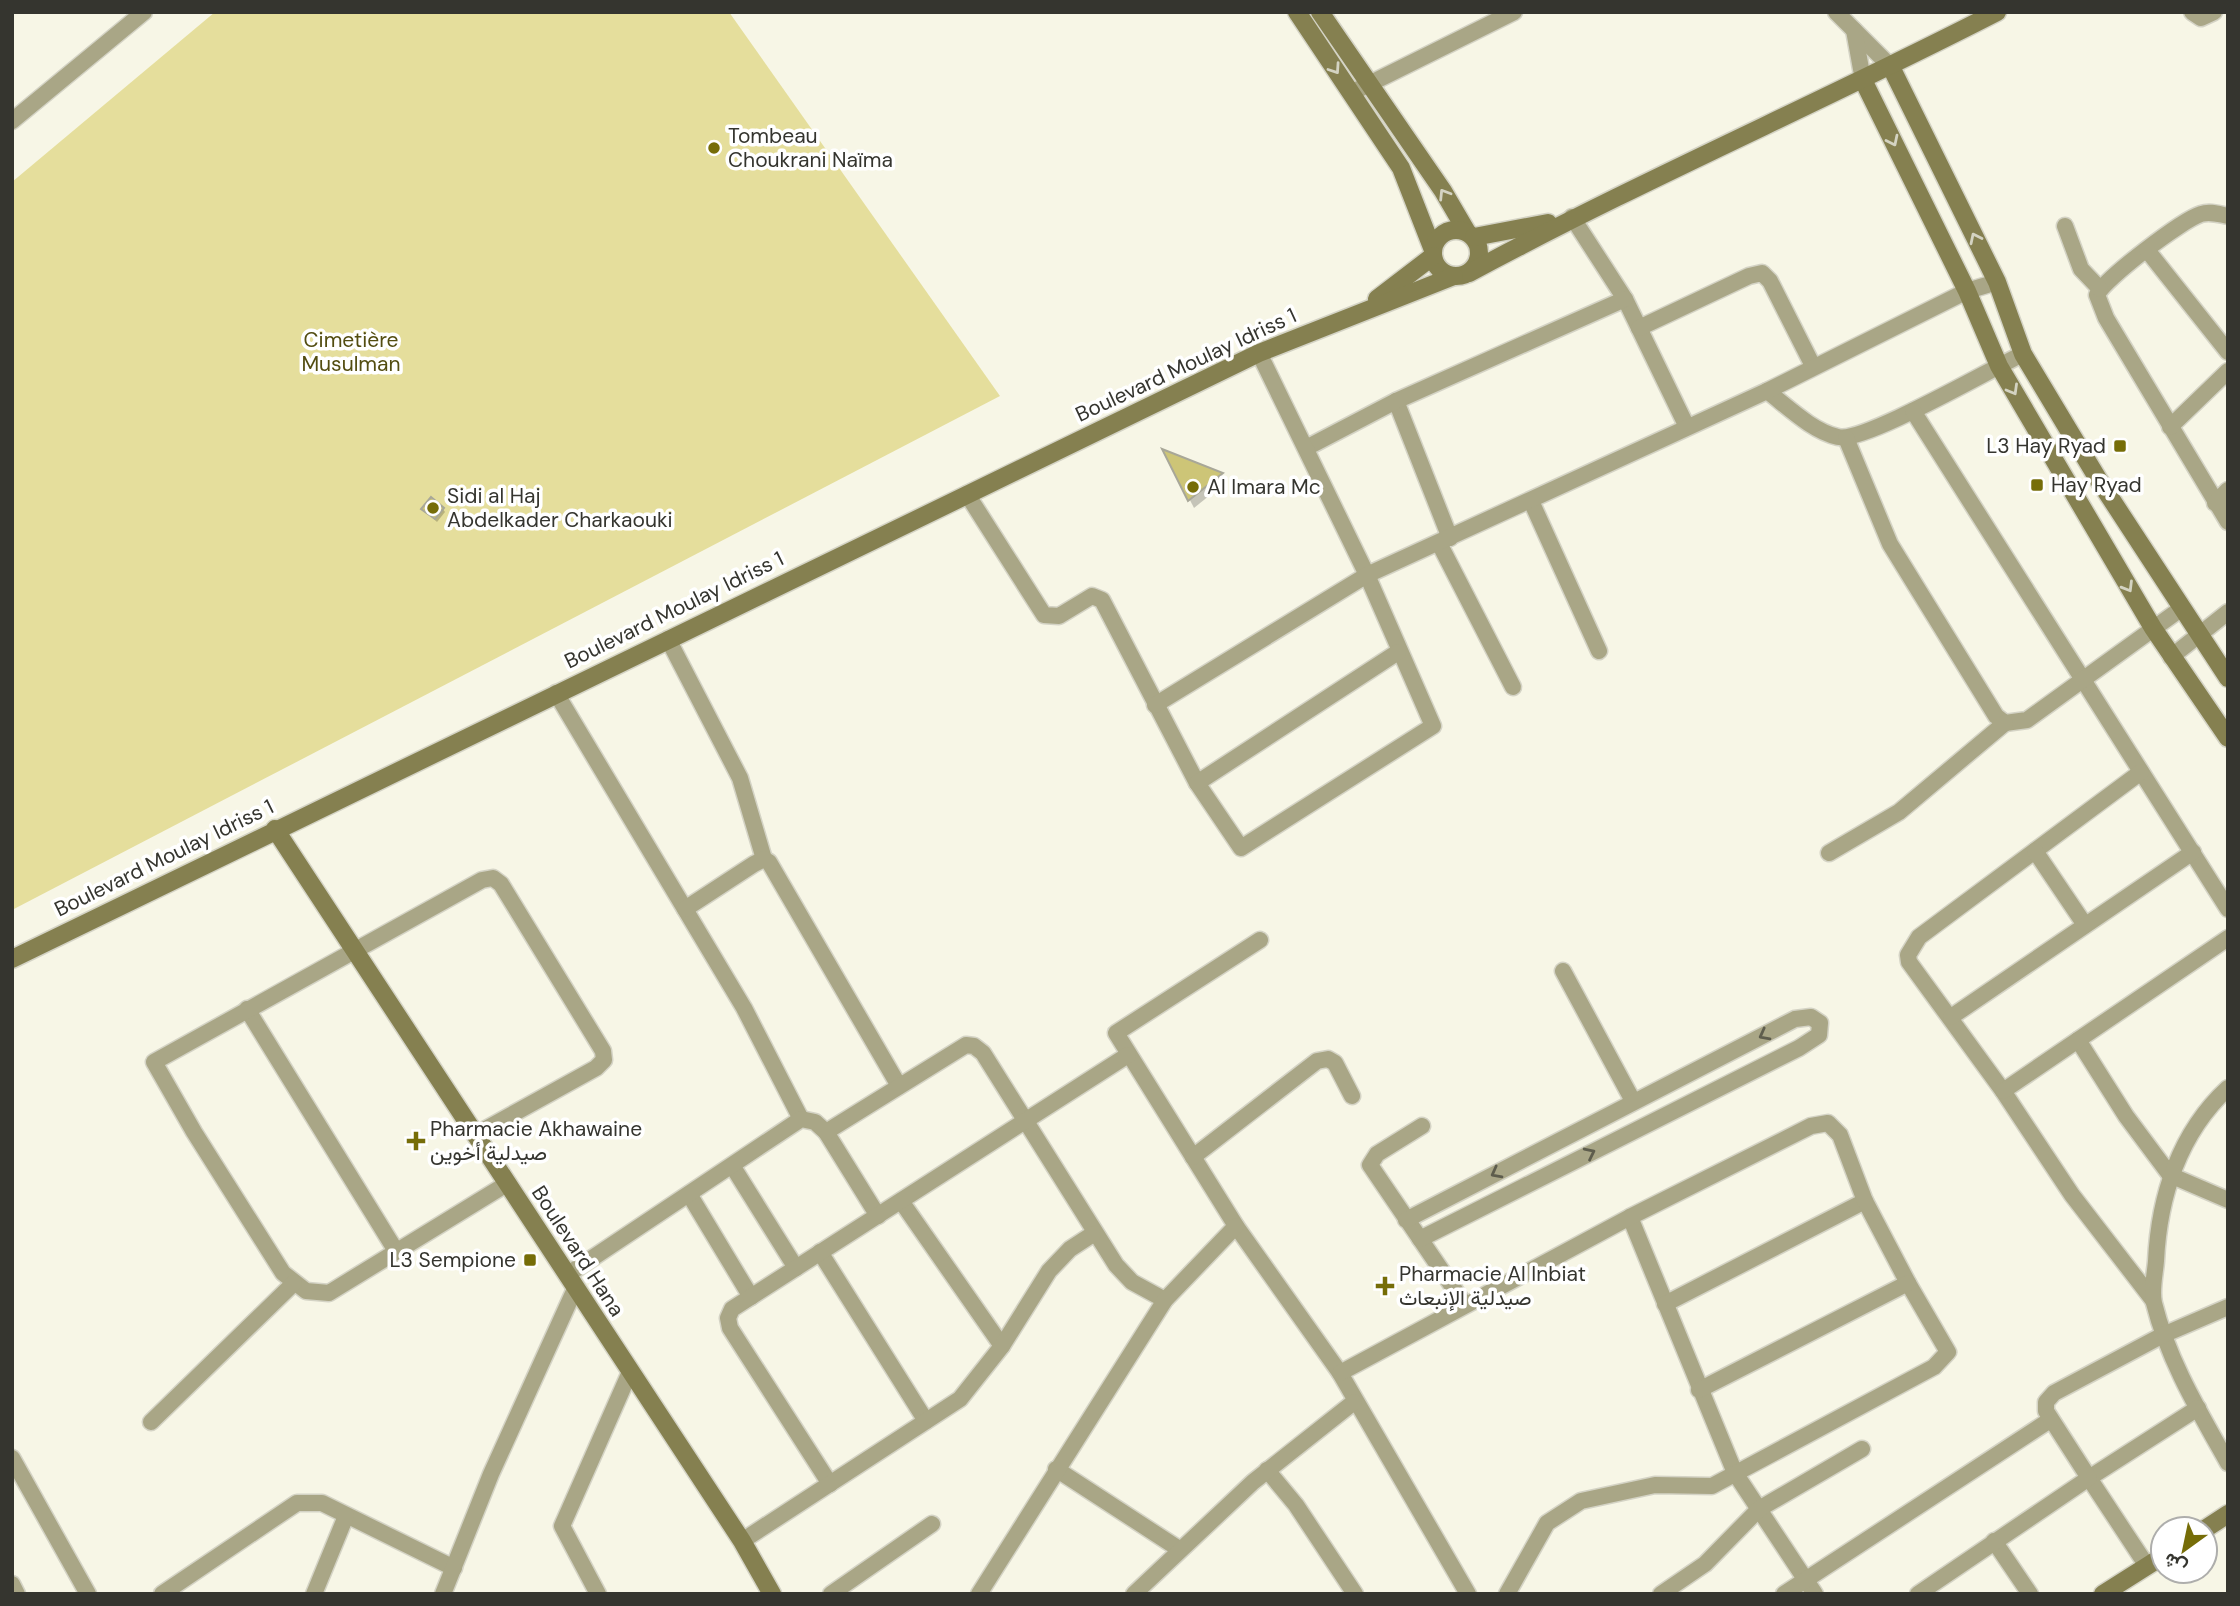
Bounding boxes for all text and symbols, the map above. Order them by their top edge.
one-way arrow [1327,61,1339,74]
place label: Tombeau Choukrani Naïma [728,122,893,174]
one-way arrow [1885,134,1899,146]
marker: Tombeau Choukrani Naïma [706,140,722,156]
one-way arrow [1440,188,1453,201]
one-way arrow [1969,233,1983,245]
street label: Boulevard Moulay Idriss 1 [1071,301,1301,429]
park label: Cimetière Musulman [301,326,401,378]
one-way arrow [2005,383,2018,396]
place label: L3 Hay Ryad [1986,432,2106,460]
marker: L3 Hay Ryad [2112,438,2128,454]
place label: Hay Ryad [2051,471,2142,499]
place label: Al Imara Mc [1207,473,1321,501]
marker: Hay Ryad [2029,477,2045,493]
marker: Al Imara Mc [1185,479,1201,495]
place label: Sidi al Haj Abdelkader Charkaouki [447,482,673,534]
marker: Sidi al Haj Abdelkader Charkaouki [425,500,441,516]
street label: Boulevard Moulay Idriss 1 [560,545,788,675]
one-way arrow [2119,579,2132,592]
street label: Boulevard Moulay Idriss 1 [50,793,278,923]
one-way arrow [1758,1027,1771,1040]
place label: Pharmacie Akhawaine صيدلية أخوين [430,1115,642,1167]
marker: Pharmacie Akhawaine صيدلية أخوين [408,1133,424,1149]
one-way arrow [1583,1147,1595,1161]
one-way arrow [1491,1165,1503,1178]
street label: Boulevard Hana [525,1180,631,1322]
place label: L3 Sempione [389,1246,516,1274]
marker: L3 Sempione [522,1252,538,1268]
place label: Pharmacie Al Inbiat صيدلية الإنبعاث [1399,1260,1586,1312]
marker: Pharmacie Al Inbiat صيدلية الإنبعاث [1377,1278,1393,1294]
north arrow [2149,1515,2219,1585]
text: ش [2158,1547,2191,1581]

